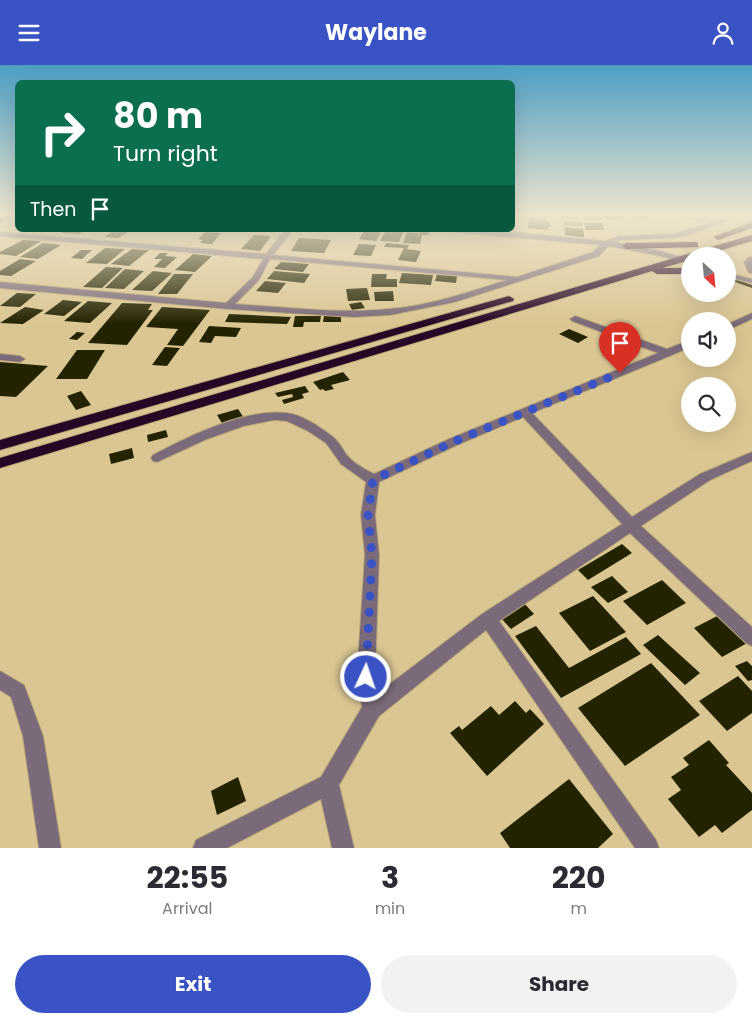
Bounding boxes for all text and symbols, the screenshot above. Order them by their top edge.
text: Waylane [325,17,427,48]
icon: menu [15,19,43,47]
icon: person [709,19,737,47]
text: 80 m [113,91,203,140]
icon: right [30,100,95,165]
text: Turn right [113,138,218,169]
icon: arrive [86,195,114,223]
text: Then [30,196,76,223]
north arrow [681,247,736,303]
map controls [681,247,736,432]
button: sound [681,312,736,367]
pin [599,322,641,373]
icon: arrive [606,329,634,357]
button: search [681,377,736,432]
position arrow [339,650,391,702]
text: 22:55 [146,856,228,899]
text: 3 [381,856,399,899]
text: 220 [552,856,606,899]
text: Arrival [162,897,213,920]
text: min [375,897,405,920]
text: m [570,897,587,920]
button: Exit [15,955,371,1013]
button: Share [381,955,737,1013]

